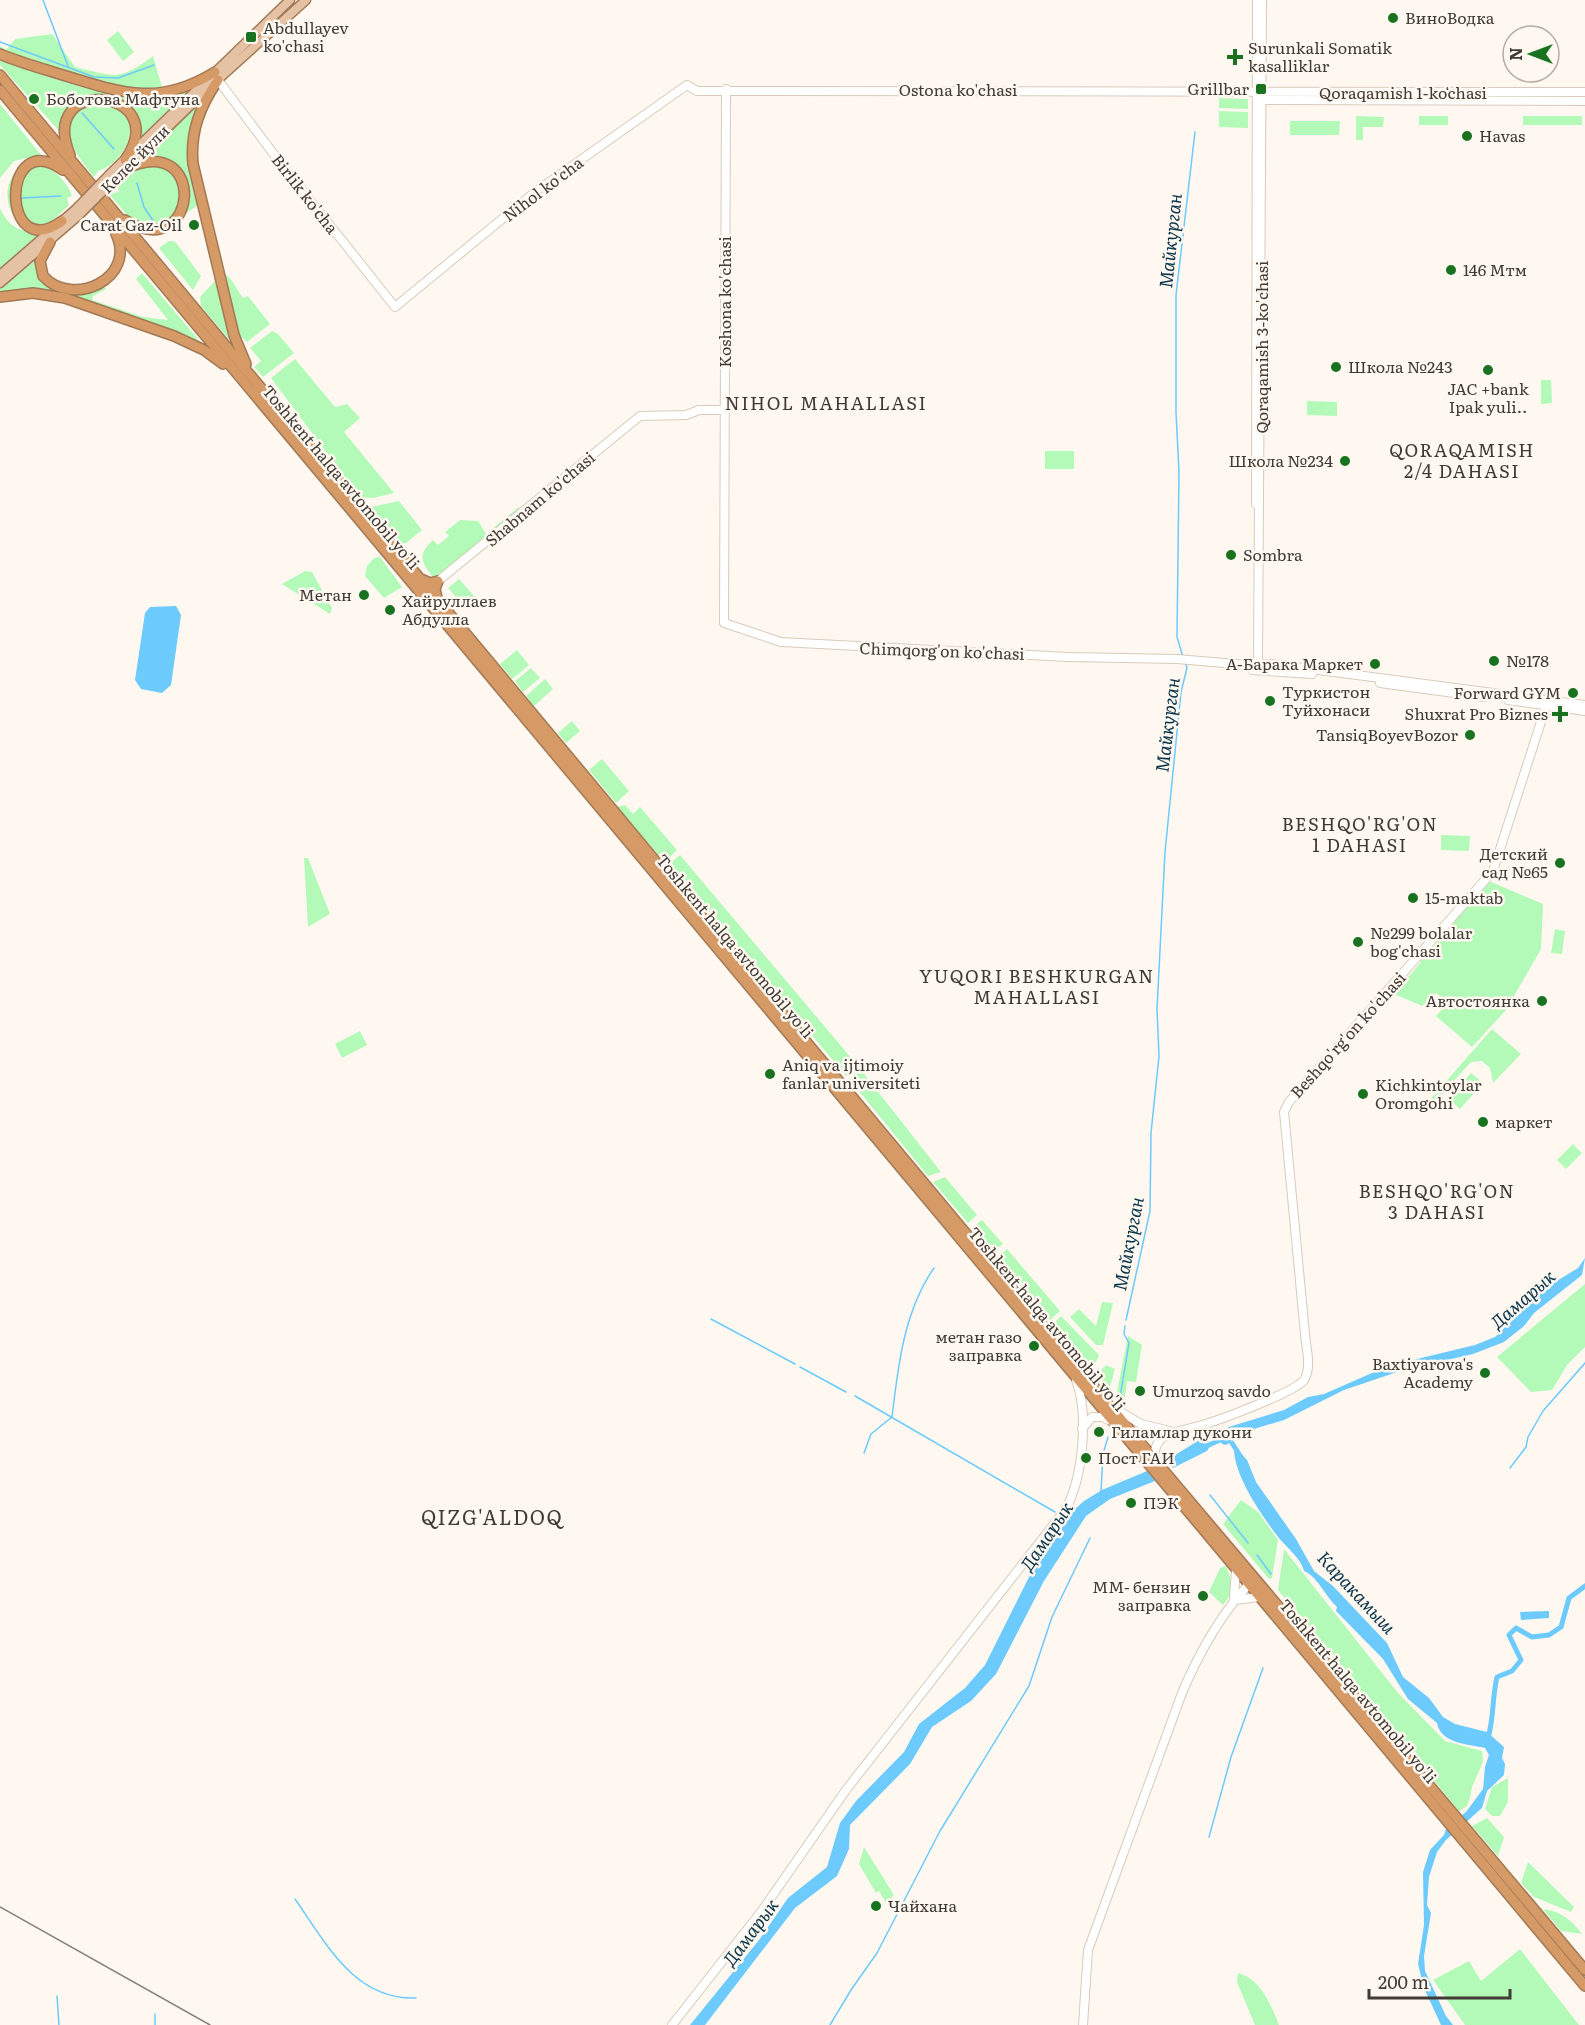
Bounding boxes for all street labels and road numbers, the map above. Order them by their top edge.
street label: Ostona ko'chasi [899,77,1017,101]
street label: Qoraqamish 1-koʻchasi [1319,80,1487,104]
street label: Келес йули [94,118,174,198]
street label: Birlik ko'cha [267,148,345,239]
street label: Nihol ko'cha [497,150,588,226]
street label: Koshona ko'chasi [712,236,736,368]
street label: Qoraqamish 3-ko'chasi [1249,261,1273,433]
street label: Toshkent halqa avtomobil yo'li [257,379,426,574]
street label: Shabnam ko'chasi [479,445,600,551]
street label: Chimqorg'on ko'chasi [859,635,1025,665]
street label: Toshkent halqa avtomobil yo'li [651,848,820,1043]
street label: Beshqo'rg'on ko'chasi [1284,966,1411,1103]
street label: Toshkent halqa avtomobil yo'li [963,1221,1132,1416]
street label: Toshkent halqa avtomobil yo'li [1274,1593,1443,1788]

